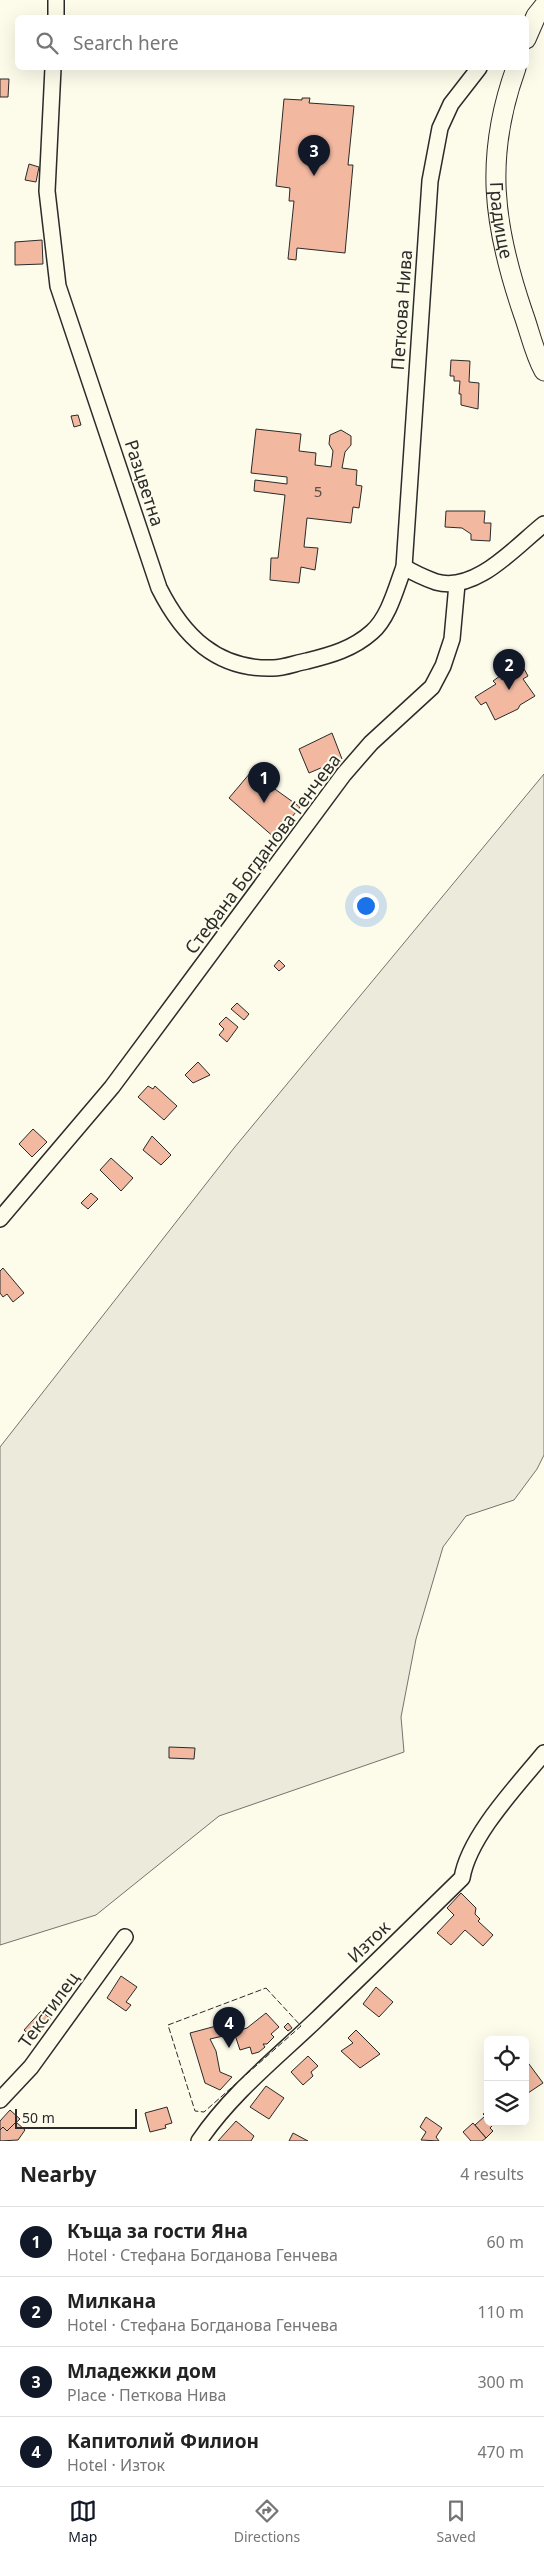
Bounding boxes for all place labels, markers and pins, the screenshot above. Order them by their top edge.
pin: 3 [298,135,330,176]
pin: 2 [493,649,525,690]
pin: 1 [248,762,280,803]
pin: 4 [213,2007,245,2048]

